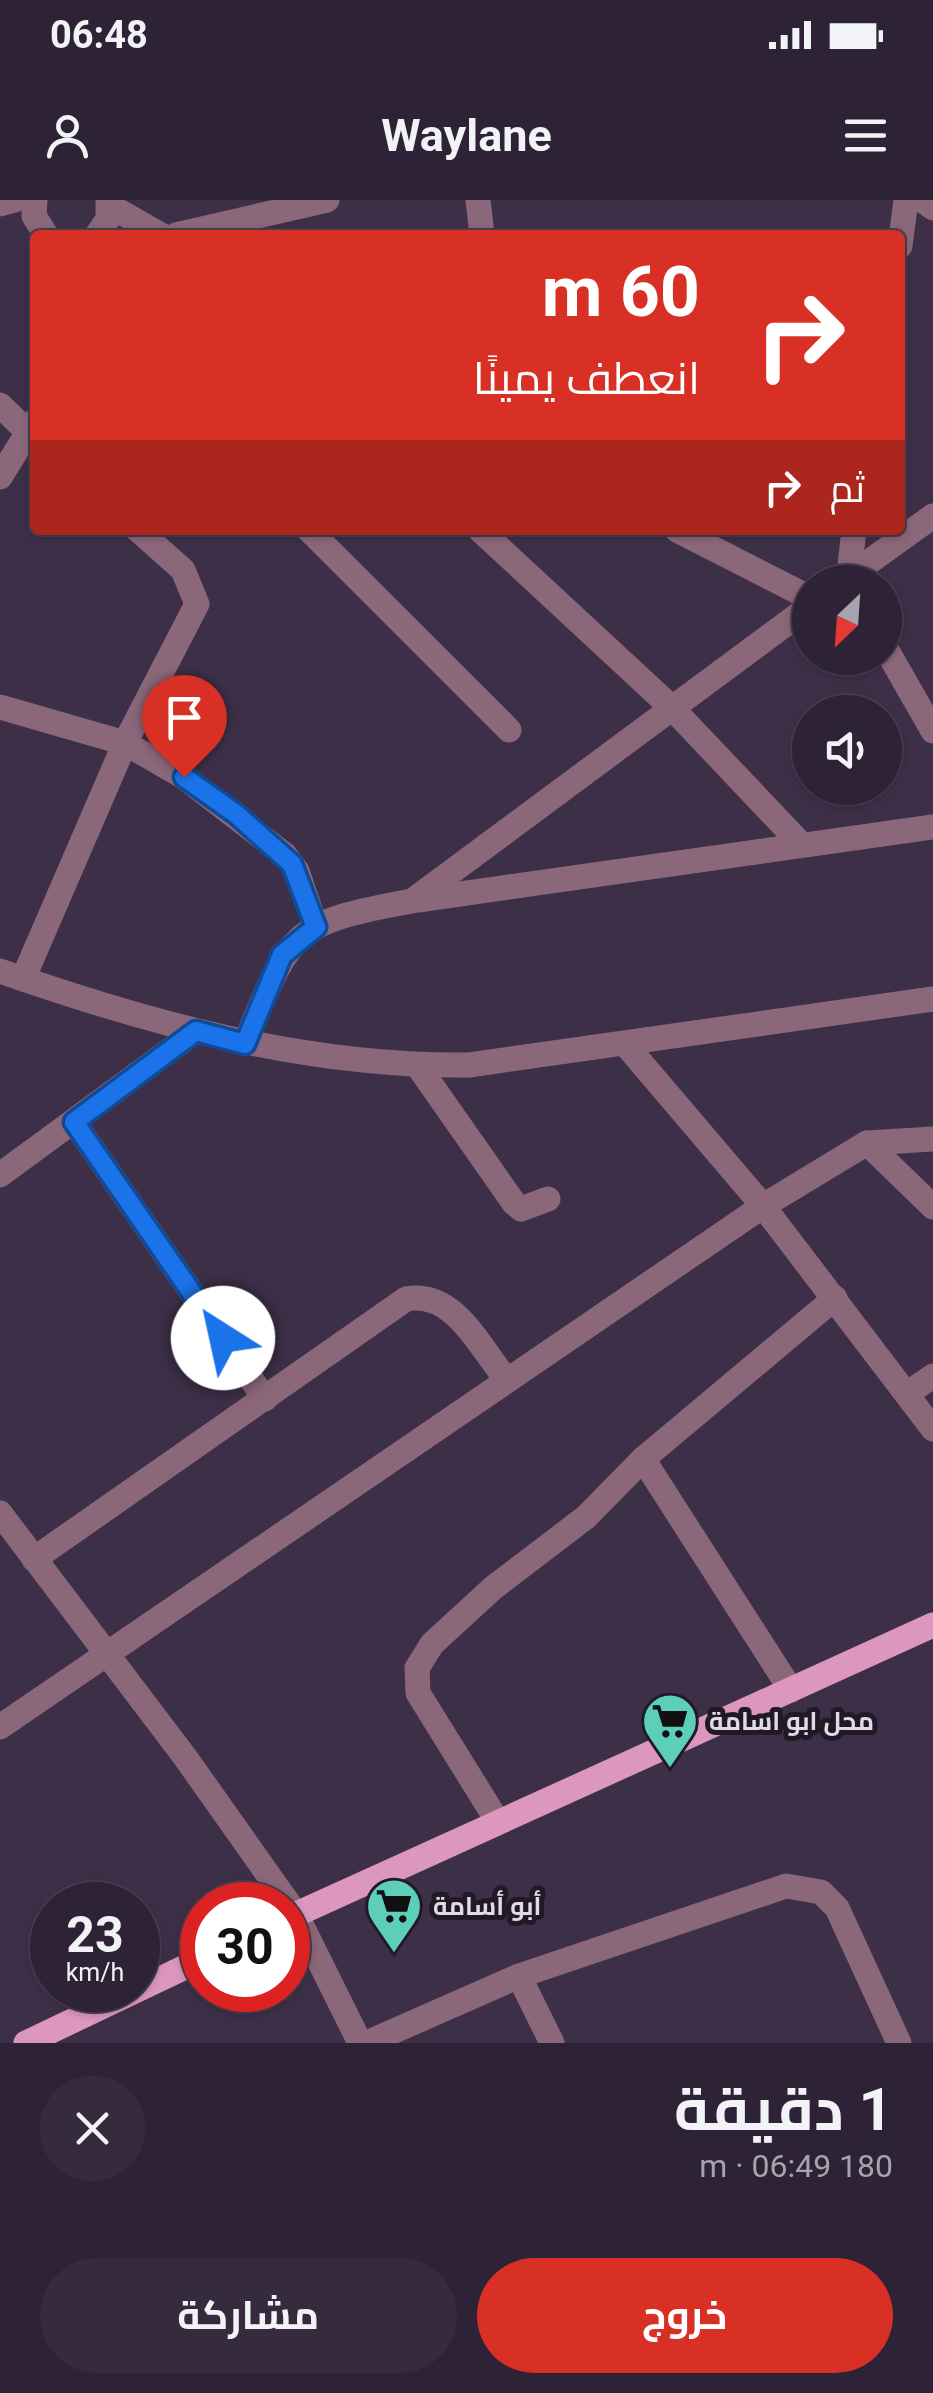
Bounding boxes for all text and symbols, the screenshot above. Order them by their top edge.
text: 06:48 [50,13,148,57]
icon: person [40,108,95,163]
icon: menu [838,108,893,163]
text: Waylane [381,109,552,162]
text: 60 m [542,251,700,333]
icon: right [735,270,865,400]
text: انعطف يمينًا [473,352,700,405]
icon: right [755,460,810,515]
text: ثم [830,467,865,511]
north arrow [792,565,902,675]
map controls [792,565,902,805]
pin [142,675,227,778]
icon: arrive [157,690,212,745]
button: sound [792,695,902,805]
position arrow [171,1286,275,1390]
supermarket icon: محل ابو اسامة [640,1691,700,1770]
place label: محل ابو اسامة [709,1707,874,1736]
supermarket icon: أبو أسامة [364,1876,424,1955]
speed limit sign: 30 [180,1882,310,2012]
place label: أبو أسامة [433,1890,541,1921]
text: 23 [66,1906,124,1964]
text: km/h [66,1958,124,1987]
text: 1 دقيقة [674,2074,893,2145]
button: close [40,2076,145,2181]
text: 180 m · 06:49 [699,2147,893,2185]
button: مشاركة [40,2258,457,2373]
button: خروج [477,2258,893,2373]

